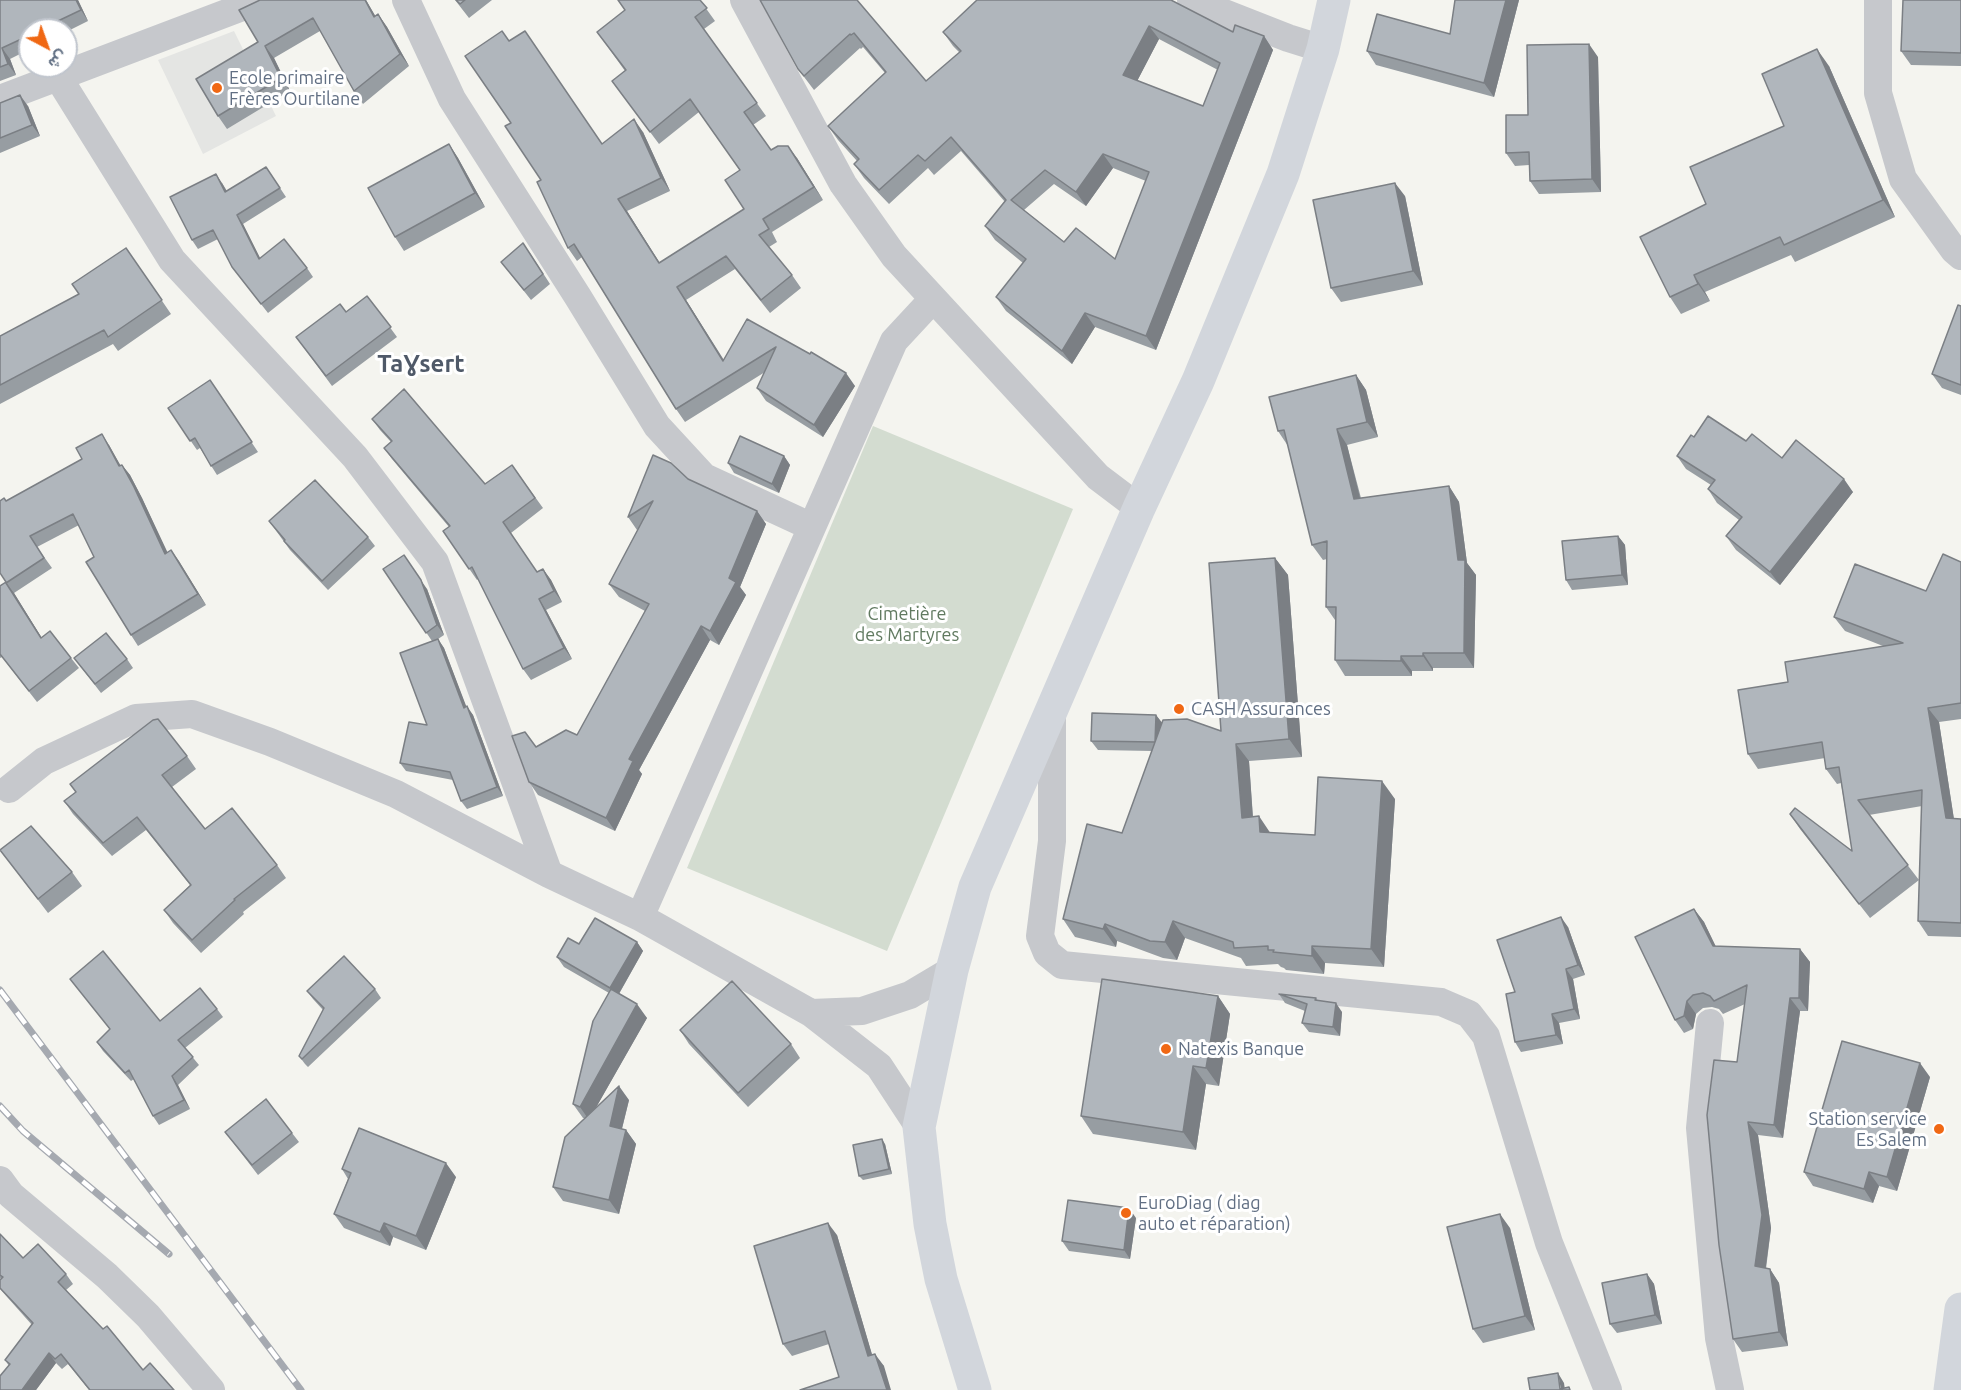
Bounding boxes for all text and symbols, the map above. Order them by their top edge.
north arrow [18,18,78,78]
text: ش [45,47,72,73]
place label: Ecole primaire Frères Ourtilane [229,67,360,110]
marker: Ecole primaire Frères Ourtilane [210,81,224,95]
district label: Taɣsert [377,350,465,378]
park label: Cimetière des Martyres [855,603,959,646]
place label: CASH Assurances [1191,698,1331,720]
marker: CASH Assurances [1172,702,1186,716]
place label: Natexis Banque [1178,1038,1304,1060]
marker: Natexis Banque [1159,1042,1173,1056]
place label: Station service Es Salem [1809,1108,1927,1150]
marker: Station service Es Salem [1932,1122,1946,1136]
place label: EuroDiag ( diag auto et réparation) [1138,1192,1291,1234]
marker: EuroDiag ( diag auto et réparation) [1119,1206,1133,1220]

